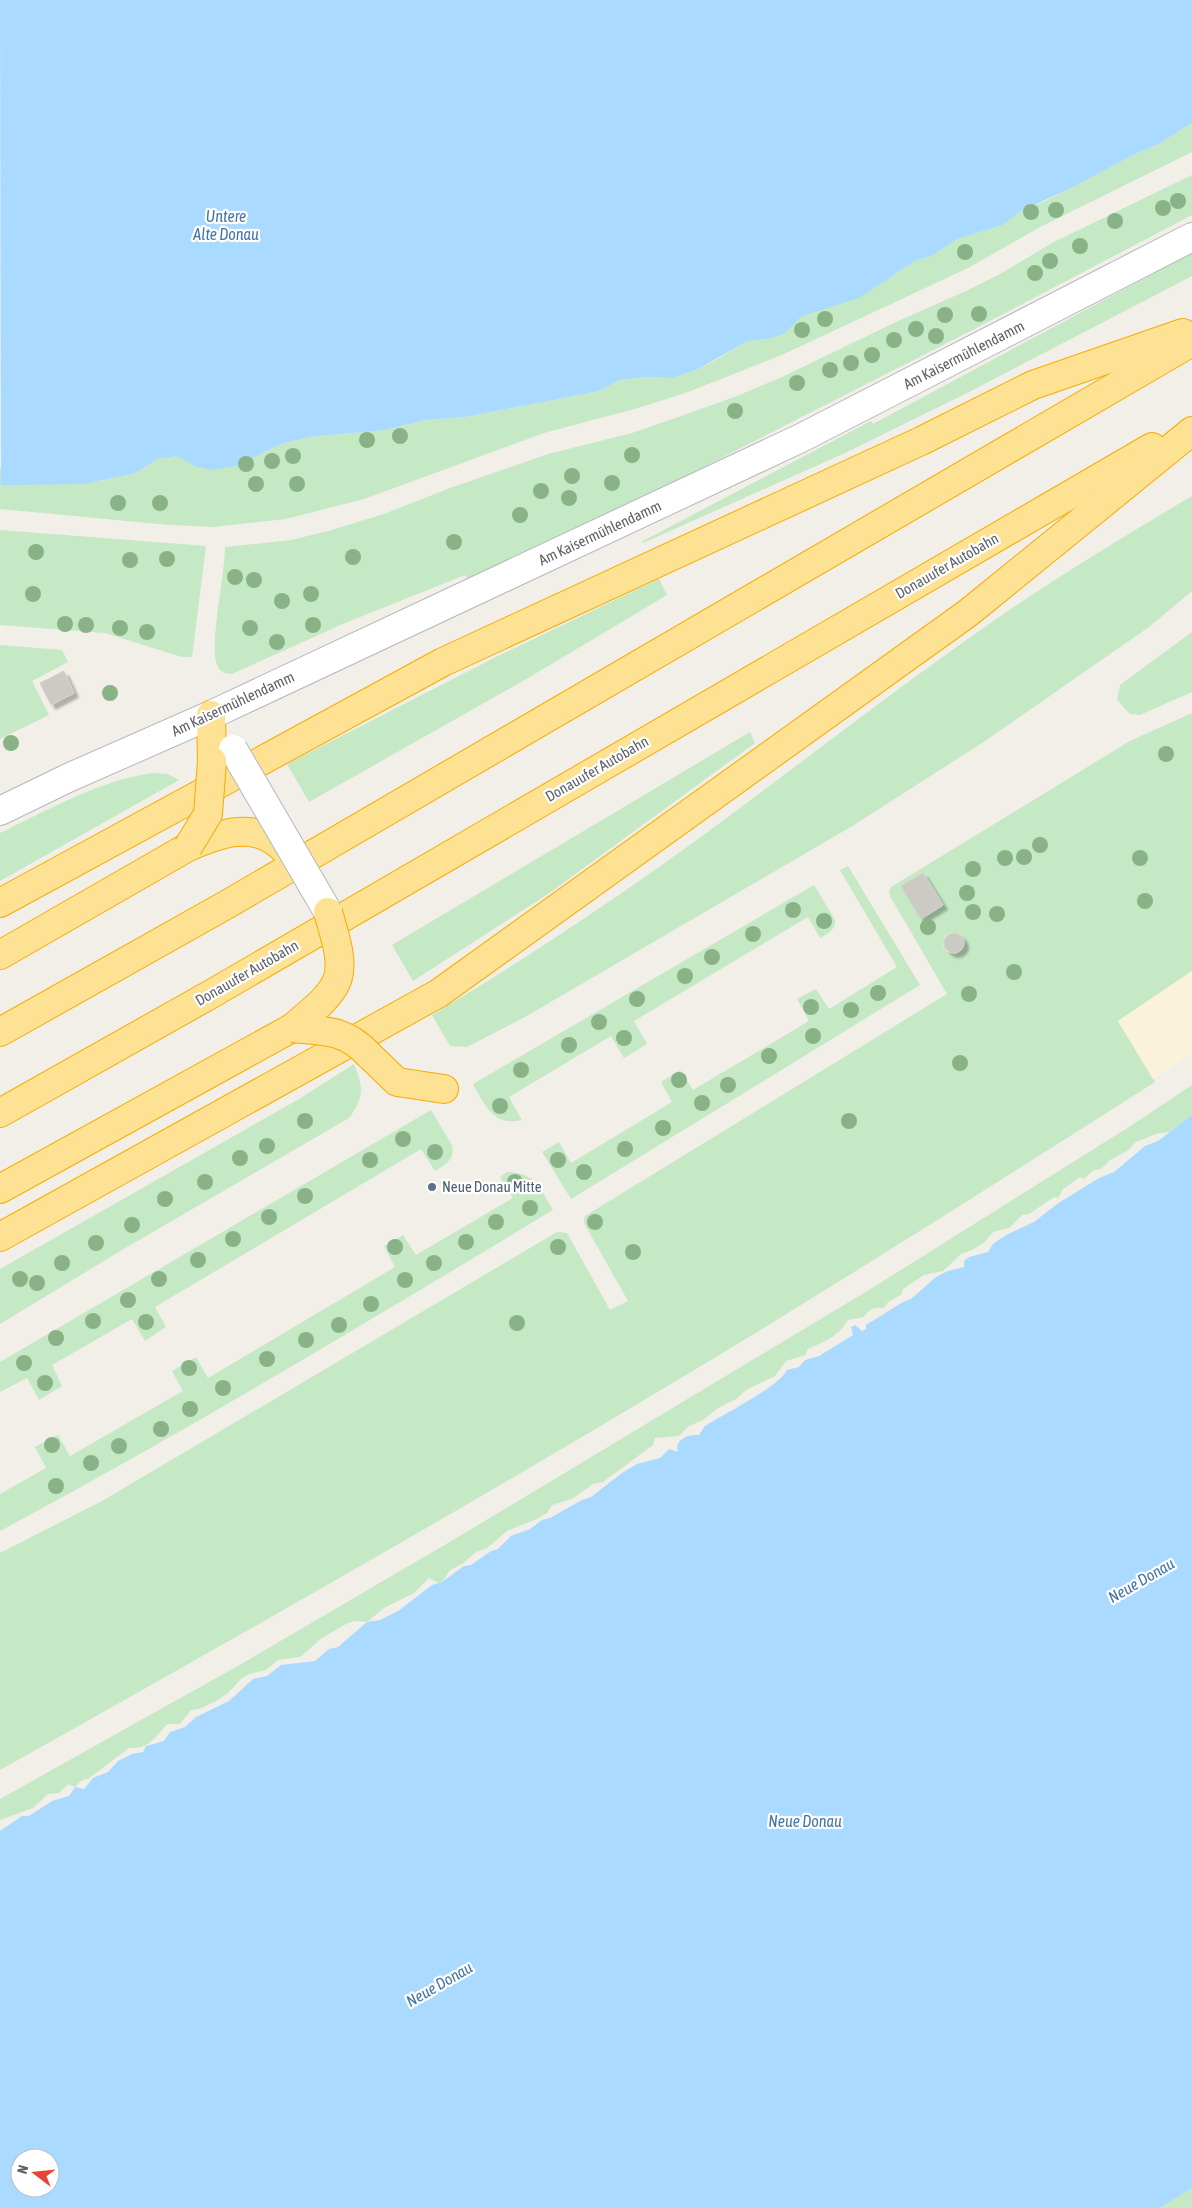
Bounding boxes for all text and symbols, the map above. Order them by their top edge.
water label: Untere Alte Donau [192,207,259,243]
street label: Am Kaisermühlendamm [901,317,1027,392]
street label: Am Kaisermühlendamm [536,497,664,568]
street label: Donauufer Autobahn [892,529,1001,602]
street label: Am Kaisermühlendamm [169,668,297,739]
street label: Donauufer Autobahn [542,732,651,805]
street label: Donauufer Autobahn [192,936,301,1009]
place label: Neue Donau Mitte [442,1178,542,1195]
marker: Neue Donau Mitte [426,1181,438,1193]
water label: Neue Donau [1105,1554,1177,1606]
water label: Neue Donau [768,1812,842,1830]
water label: Neue Donau [403,1958,475,2010]
north arrow [10,2148,60,2198]
text: N [14,2163,31,2176]

